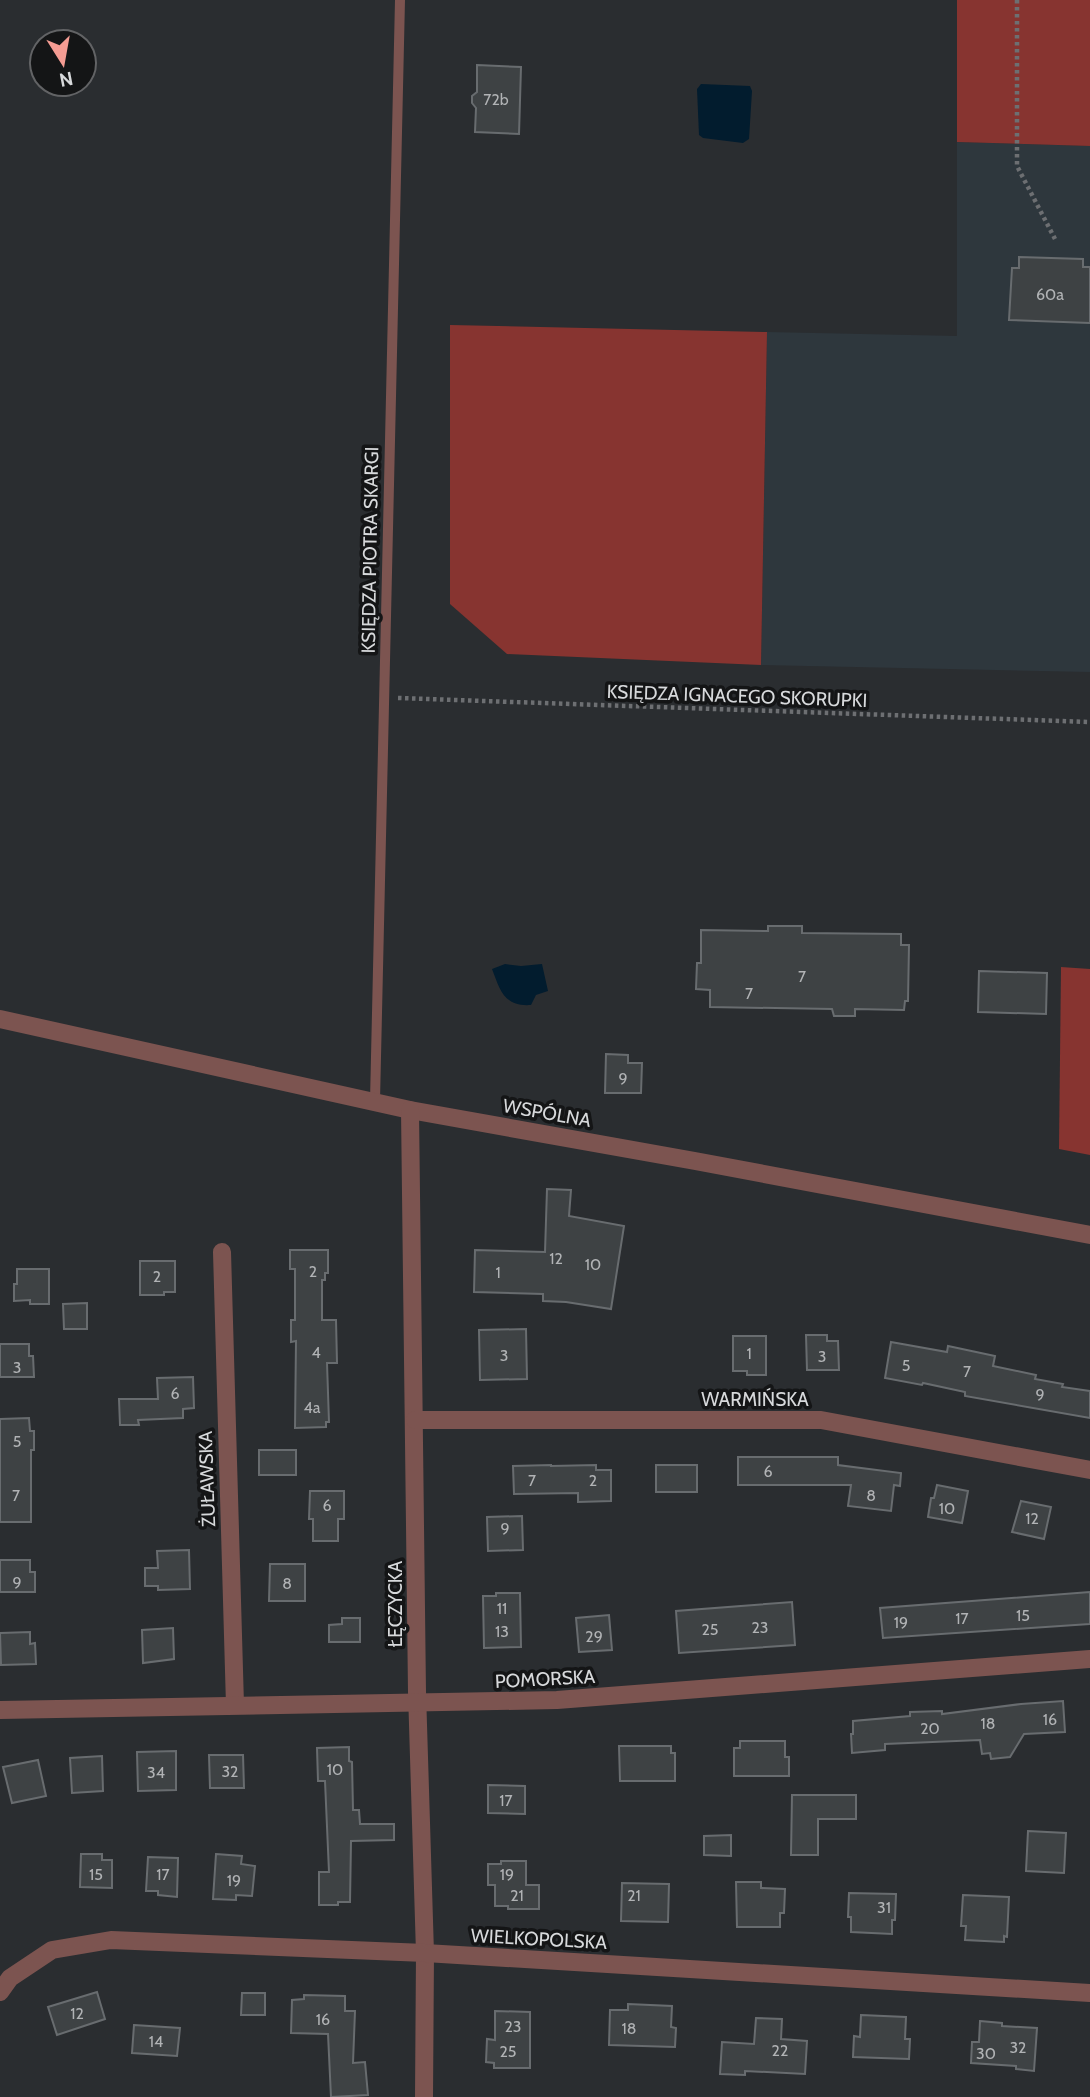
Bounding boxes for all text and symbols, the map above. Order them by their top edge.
north arrow [28,28,98,98]
text: N [57,67,75,92]
house number: 72b [483,90,509,109]
house number: 60a [1036,285,1064,304]
street label: KSIĘDZA PIOTRA SKARGI [357,446,383,654]
street label: KSIĘDZA IGNACEGO SKORUPKI [606,680,868,712]
house number: 7 [798,967,806,986]
house number: 7 [745,984,753,1003]
house number: 9 [618,1069,628,1088]
street label: WSPÓLNA [501,1093,593,1132]
house number: 12 [549,1249,563,1268]
house number: 10 [585,1255,601,1274]
house number: 2 [309,1262,317,1281]
house number: 1 [495,1263,501,1282]
house number: 2 [153,1267,161,1286]
house number: 4 [311,1343,321,1362]
house number: 1 [746,1344,752,1363]
house number: 3 [500,1346,508,1365]
house number: 3 [818,1347,826,1366]
house number: 5 [902,1356,910,1375]
house number: 3 [13,1358,21,1377]
house number: 7 [963,1362,971,1381]
house number: 6 [170,1384,180,1403]
house number: 9 [1035,1385,1045,1404]
street label: WARMIŃSKA [701,1387,809,1411]
house number: 4a [304,1398,321,1417]
street label: ŻUŁAWSKA [194,1430,220,1527]
house number: 5 [13,1432,21,1451]
house number: 6 [763,1462,773,1481]
house number: 7 [528,1471,536,1490]
house number: 2 [589,1471,597,1490]
house number: 7 [12,1486,20,1505]
house number: 8 [866,1486,876,1505]
house number: 6 [322,1496,332,1515]
house number: 10 [939,1499,955,1518]
house number: 12 [1025,1509,1039,1528]
house number: 9 [500,1519,510,1538]
street label: ŁĘCZYCKA [384,1560,407,1647]
house number: 9 [12,1573,22,1592]
house number: 8 [282,1574,292,1593]
house number: 11 [497,1599,507,1618]
house number: 15 [1016,1606,1030,1625]
house number: 17 [955,1609,969,1628]
house number: 19 [894,1613,908,1632]
house number: 23 [751,1618,769,1637]
house number: 25 [701,1620,719,1639]
house number: 13 [495,1622,509,1641]
house number: 29 [585,1627,603,1646]
street label: POMORSKA [494,1665,596,1693]
house number: 16 [1043,1710,1057,1729]
house number: 18 [981,1714,995,1733]
house number: 20 [920,1719,940,1738]
house number: 10 [327,1760,343,1779]
house number: 32 [221,1762,239,1781]
house number: 34 [147,1763,165,1782]
house number: 17 [499,1791,513,1810]
house number: 15 [89,1865,103,1884]
house number: 17 [156,1865,170,1884]
house number: 19 [500,1865,514,1884]
house number: 19 [227,1871,241,1890]
house number: 21 [510,1886,524,1905]
house number: 21 [627,1886,641,1905]
house number: 31 [877,1898,891,1917]
street label: WIELKOPOLSKA [470,1924,608,1954]
house number: 12 [70,2004,84,2023]
house number: 16 [316,2010,330,2029]
house number: 23 [504,2017,522,2036]
house number: 18 [622,2019,636,2038]
house number: 14 [149,2032,163,2051]
house number: 32 [1009,2038,1027,2057]
house number: 22 [772,2041,788,2060]
house number: 25 [499,2042,517,2061]
house number: 30 [976,2044,996,2063]

